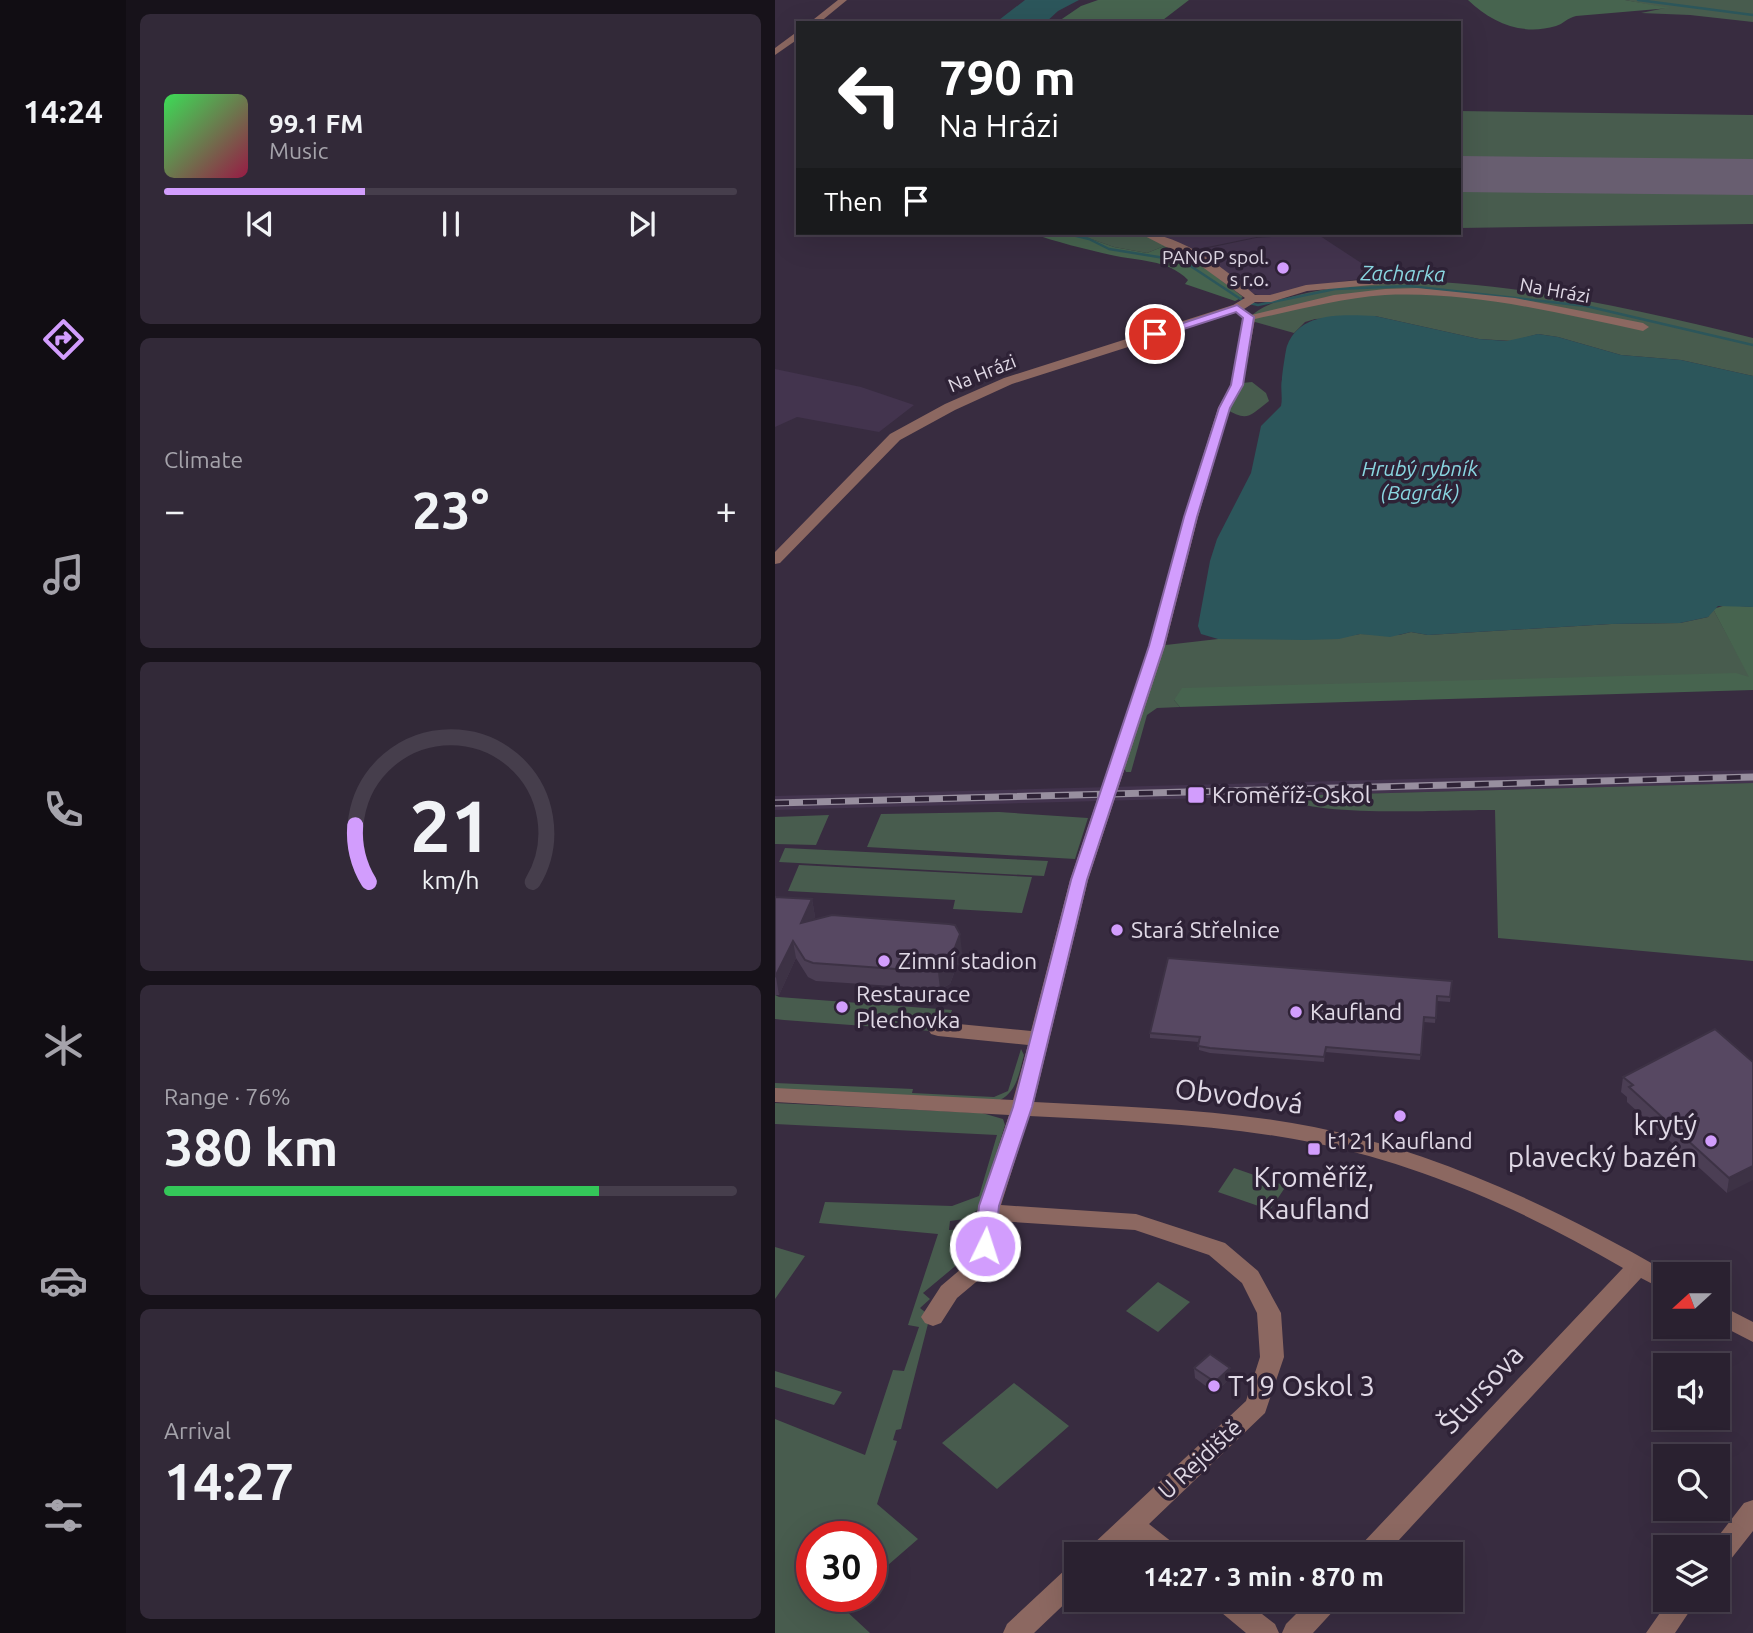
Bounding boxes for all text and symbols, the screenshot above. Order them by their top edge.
icon: left [824,49,915,140]
text: 790 m [939,49,1076,104]
text: 14:24 [23,93,103,129]
text: Na Hrázi [939,107,1059,143]
text: 99.1 FM [269,109,363,138]
text: Music [269,138,328,163]
icon: arrive [897,182,935,220]
text: Then [824,187,883,216]
icon: previous [241,205,279,243]
icon: pause [432,205,470,243]
icon: next [623,205,661,243]
place label: PANOP spol. s r.o. [1162,246,1269,290]
marker: PANOP spol. s r.o. [1275,260,1291,276]
water label: Zacharka [1359,260,1446,286]
street label: Na Hrázi [1518,273,1592,307]
pin [1125,304,1185,364]
icon: directions [39,315,88,364]
icon: arrive [1136,315,1174,353]
street label: Na Hrázi [945,349,1019,397]
text: Climate [164,447,243,472]
water label: Hrubý rybník (Bagrák) [1362,456,1479,504]
text: 23° [412,481,489,539]
text: − [164,489,185,531]
text: + [716,489,737,531]
icon: music [39,550,88,599]
place label: Kroměříž-Oskol [1212,782,1371,807]
icon: phone [39,785,88,834]
text: 21 [409,785,492,867]
marker: Kroměříž-Oskol [1186,785,1206,805]
text: km/h [422,866,479,894]
place label: Stará Střelnice [1131,917,1280,942]
marker: Stará Střelnice [1109,922,1125,938]
place label: Zimní stadion [898,948,1037,973]
marker: Zimní stadion [876,953,892,969]
place label: Restaurace Plechovka [856,981,971,1032]
marker: Restaurace Plechovka [834,999,850,1015]
place label: Kaufland [1310,999,1402,1024]
marker: Kaufland [1288,1004,1304,1020]
icon: climate [39,1021,88,1070]
street label: Obvodová [1173,1072,1305,1119]
text: Range · 76% [164,1084,291,1109]
marker: t121 Kaufland [1392,1108,1408,1124]
place label: krytý plavecký bazén [1508,1109,1697,1172]
text: 380 km [164,1118,338,1176]
place label: t121 Kaufland [1327,1128,1473,1153]
marker: krytý plavecký bazén [1703,1133,1719,1149]
marker: Kroměříž, Kaufland [1306,1141,1322,1157]
place label: Kroměříž, Kaufland [1254,1161,1374,1224]
position arrow [948,1209,1022,1283]
icon: car [39,1256,88,1305]
north arrow [1653,1262,1731,1339]
map controls [1653,1262,1730,1612]
street label: Štursova [1431,1338,1529,1439]
button: sound [1653,1353,1730,1430]
place label: T19 Oskol 3 [1228,1370,1375,1401]
marker: T19 Oskol 3 [1206,1378,1222,1394]
street label: U Rejdiště [1153,1414,1246,1503]
text: Arrival [164,1418,231,1443]
button: search [1653,1444,1730,1521]
text: 14:27 [164,1452,294,1510]
icon: filters [39,1491,88,1540]
speed limit sign: 30 [796,1521,887,1612]
button: layers [1653,1535,1730,1612]
text: 14:27 · 3 min · 870 m [1143,1562,1384,1591]

